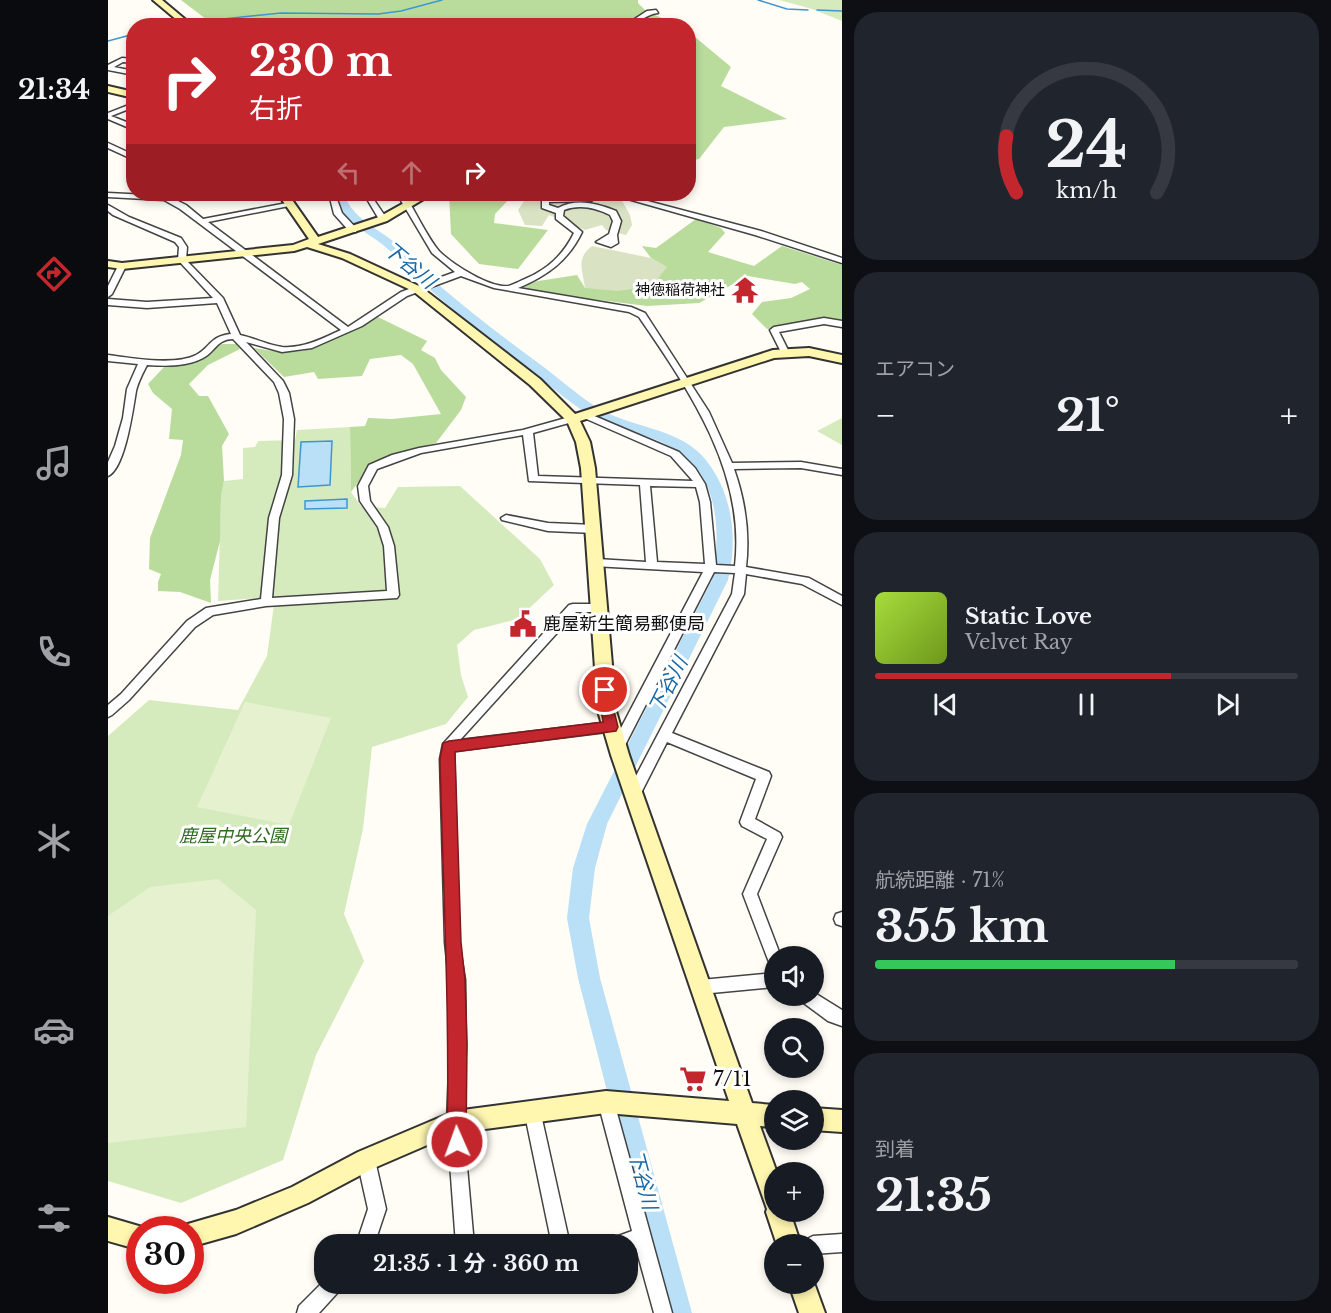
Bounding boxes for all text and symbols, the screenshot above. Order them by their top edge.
text: 230 m [249,35,392,87]
icon: right [150,42,228,120]
text: 21:34 [18,73,90,106]
text: 右折 [249,92,303,125]
text: 24 [1045,106,1128,184]
icon: left [332,156,365,189]
icon: ahead [395,156,428,189]
icon: right [458,156,491,189]
text: km/h [1056,177,1117,204]
water label: 下谷川 [379,237,442,295]
icon: directions [33,253,75,295]
temple icon: 神徳稲荷神社 [730,275,760,305]
place label: 神徳稲荷神社 [635,280,725,299]
text: エアコン [875,357,955,381]
text: 21° [1056,387,1120,443]
text: − [875,395,896,436]
text: + [1280,395,1298,436]
icon: music [33,442,75,484]
text: Static Love [965,603,1092,630]
public building icon: 鹿屋新生簡易郵便局 [508,609,538,639]
place label: 鹿屋新生簡易郵便局 [543,613,705,635]
text: Velvet Ray [965,630,1073,654]
icon: phone [33,631,75,673]
water label: 下谷川 [644,651,693,717]
pin [579,664,630,715]
icon: arrive [588,673,621,706]
icon: previous [929,688,962,721]
icon: pause [1070,688,1103,721]
icon: next [1211,688,1244,721]
icon: climate [33,820,75,862]
park label: 鹿屋中央公園 [179,825,290,847]
text: 航続距離 · 71% [875,868,1005,892]
text: 355 km [875,898,1049,954]
map controls [764,946,824,1294]
button: sound [764,946,824,1006]
icon: car [33,1009,75,1051]
button: search [764,1018,824,1078]
supermarket icon: 7/11 [678,1064,708,1094]
place label: 7/11 [713,1066,752,1092]
button: layers [764,1090,824,1150]
position arrow [425,1110,489,1174]
text: 到着 [875,1137,915,1161]
water label: 下谷川 [624,1148,663,1214]
button: + [764,1162,824,1222]
text: 21:35 [875,1167,992,1223]
icon: filters [33,1197,75,1239]
speed limit sign: 30 [126,1216,204,1294]
button: − [764,1234,824,1294]
text: 21:35 · 1 分 · 360 m [373,1250,579,1277]

